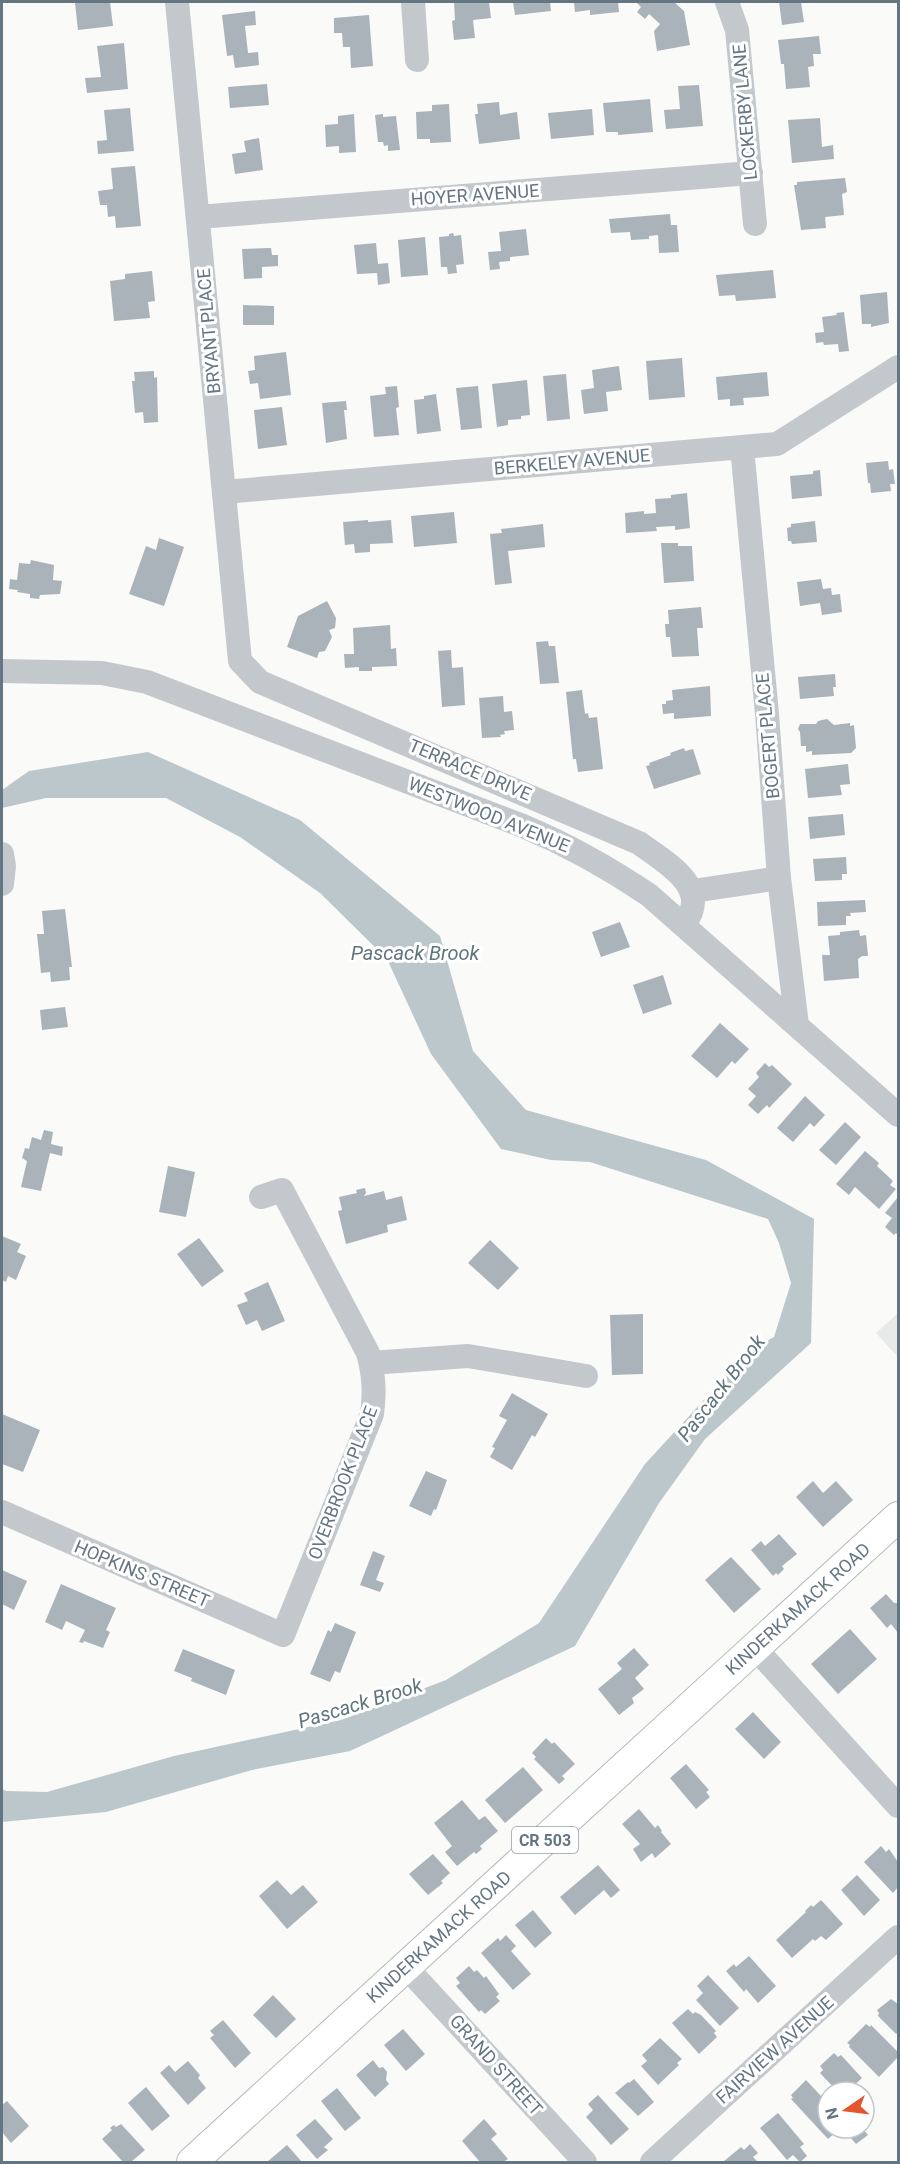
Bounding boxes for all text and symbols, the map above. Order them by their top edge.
street label: LOCKERBY LANE [728,43,761,181]
street label: HOYER AVENUE [410,180,540,209]
street label: BRYANT PLACE [193,267,224,395]
street label: BERKELEY AVENUE [493,444,651,479]
street label: BOGERT PLACE [752,672,783,800]
street label: TERRACE DRIVE [406,734,534,805]
street label: WESTWOOD AVENUE [405,773,573,857]
water label: Pascack Brook [351,941,481,965]
water label: Pascack Brook [672,1329,771,1446]
street label: OVERBROOK PLACE [304,1403,381,1562]
street label: HOPKINS STREET [72,1536,213,1612]
street label: KINDERKAMACK ROAD [721,1538,874,1679]
water label: Pascack Brook [295,1672,426,1733]
road number: CR 503 [512,1827,578,1853]
street label: KINDERKAMACK ROAD [362,1866,515,2007]
street label: FAIRVIEW AVENUE [712,1991,838,2108]
street label: GRAND STREET [446,2010,547,2119]
north arrow [816,2080,876,2140]
text: N [821,2106,843,2121]

